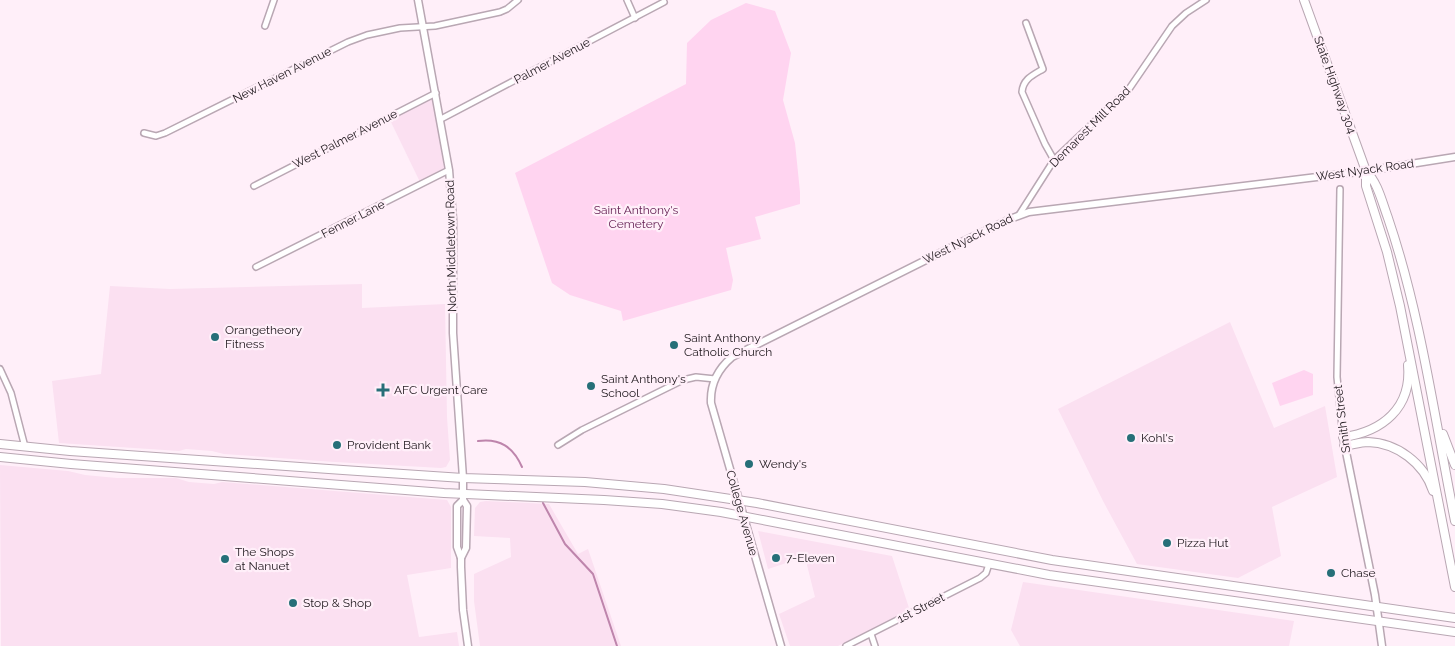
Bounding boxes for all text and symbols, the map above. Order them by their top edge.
street label: State Highway 304 [1311,34,1359,136]
street label: Palmer Avenue [512,35,592,87]
street label: New Haven Avenue [230,44,334,106]
street label: Demarest Mill Road [1047,84,1133,170]
street label: West Palmer Avenue [290,107,400,171]
street label: West Nyack Road [1315,156,1415,184]
street label: North Middletown Road [443,180,459,312]
street label: Fenner Lane [319,197,387,241]
park label: Saint Anthony's Cemetery [594,203,679,231]
street label: West Nyack Road [921,211,1015,267]
place label: Orangetheory Fitness [225,323,303,351]
marker: Orangetheory Fitness [209,331,221,343]
place label: Saint Anthony Catholic Church [684,331,772,359]
marker: Saint Anthony Catholic Church [668,339,680,351]
place label: Saint Anthony's School [601,372,686,400]
marker: Saint Anthony's School [585,380,597,392]
marker: AFC Urgent Care [376,383,390,397]
place label: AFC Urgent Care [394,383,488,397]
street label: Smith Street [1331,384,1353,454]
place label: Kohl's [1141,431,1174,445]
marker: Kohl's [1125,432,1137,444]
place label: Provident Bank [347,438,431,452]
marker: Provident Bank [331,439,343,451]
place label: Wendy's [759,457,807,471]
marker: Wendy's [743,458,755,470]
street label: College Avenue [723,469,761,557]
place label: Pizza Hut [1177,536,1229,550]
marker: Pizza Hut [1161,537,1173,549]
place label: The Shops at Nanuet [235,545,294,573]
place label: 7-Eleven [786,551,835,565]
marker: 7-Eleven [770,552,782,564]
marker: The Shops at Nanuet [219,553,231,565]
place label: Chase [1341,566,1376,580]
marker: Chase [1325,567,1337,579]
street label: 1st Street [895,590,947,626]
place label: Stop & Shop [303,596,372,610]
marker: Stop & Shop [287,597,299,609]

